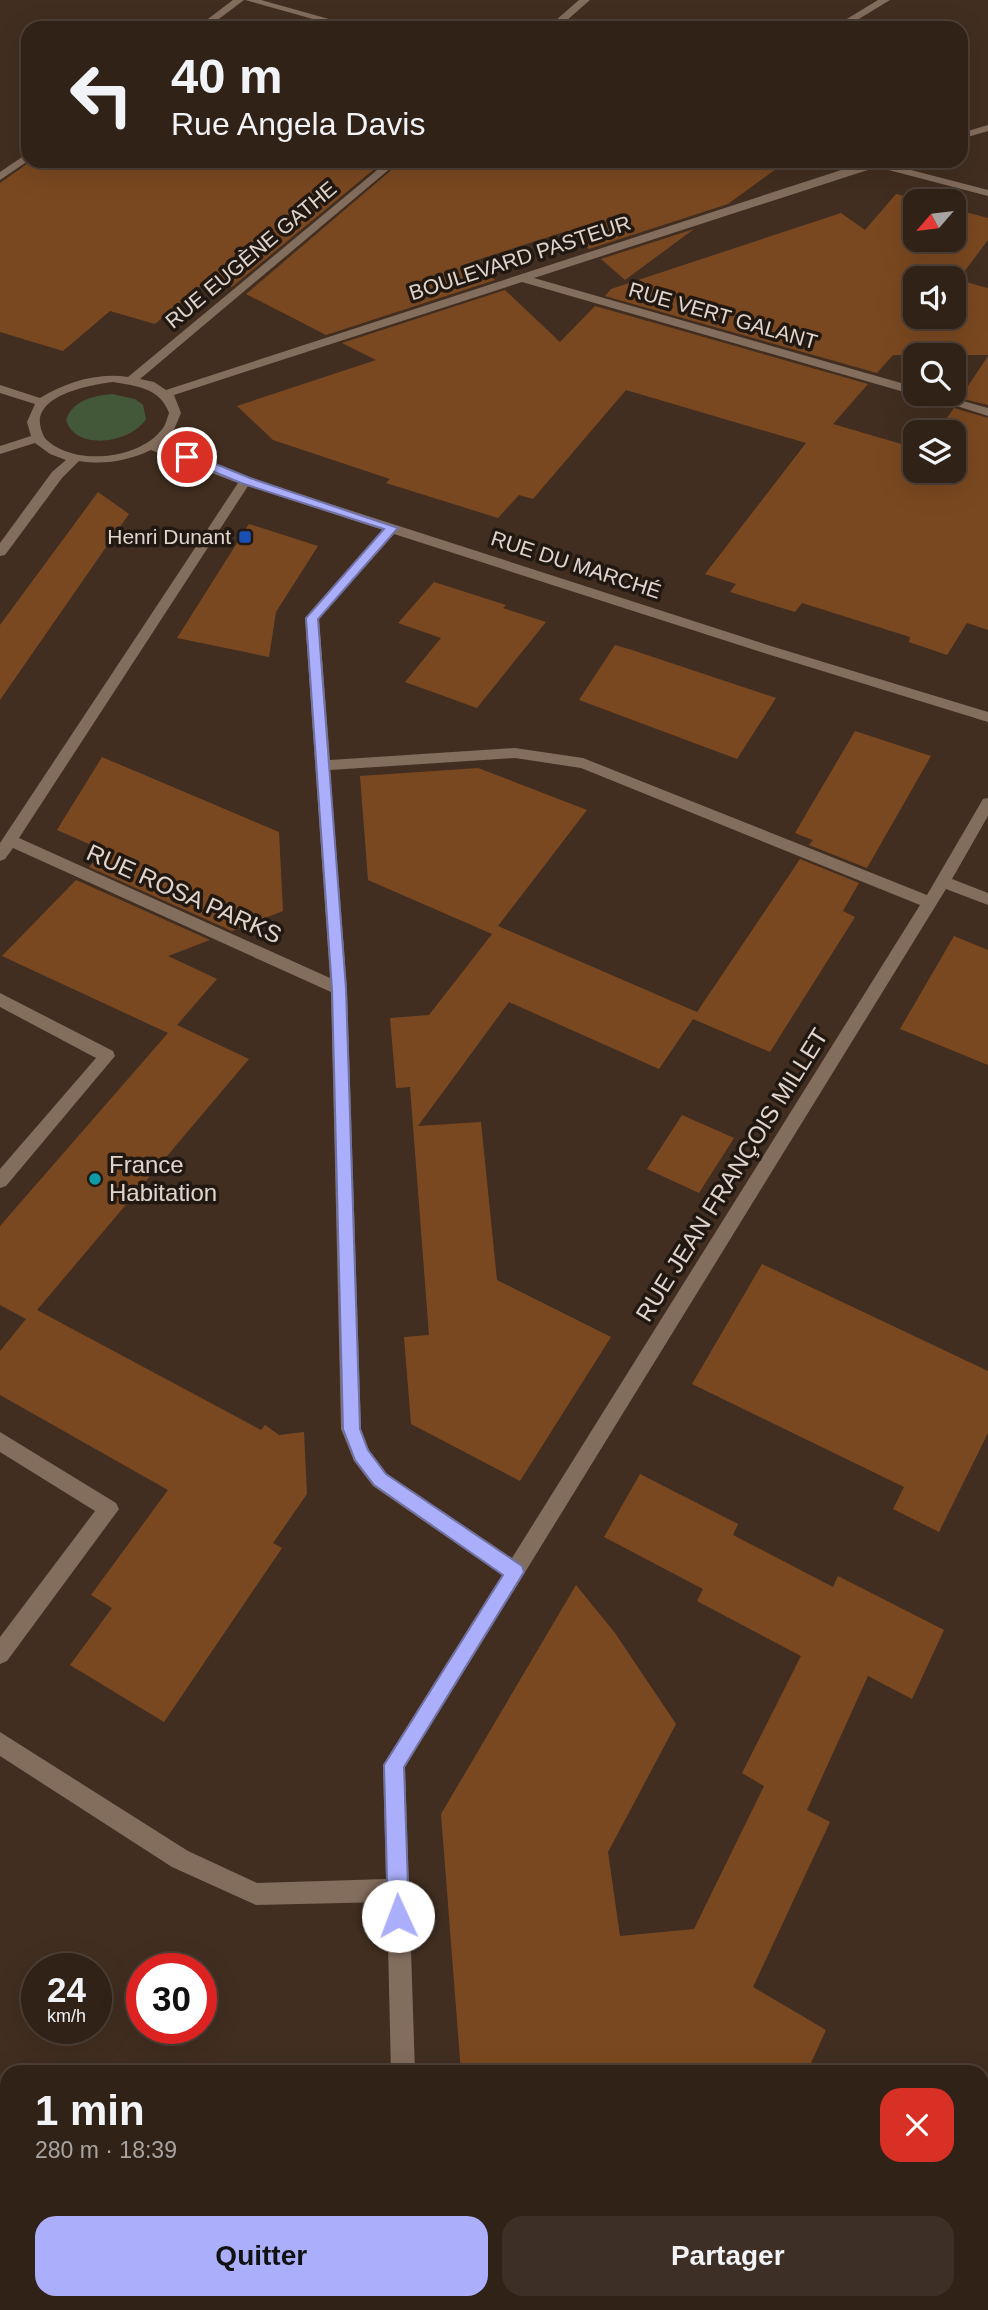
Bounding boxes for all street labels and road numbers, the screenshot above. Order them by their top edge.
street label: RUE EUGÈNE GATHE [161,177,341,333]
street label: BOULEVARD PASTEUR [406,211,633,304]
street label: RUE VERT GALANT [626,278,820,354]
street label: RUE DU MARCHÉ [488,526,664,603]
street label: RUE ROSA PARKS [83,838,286,949]
street label: RUE JEAN FRANÇOIS MILLET [630,1023,833,1326]

